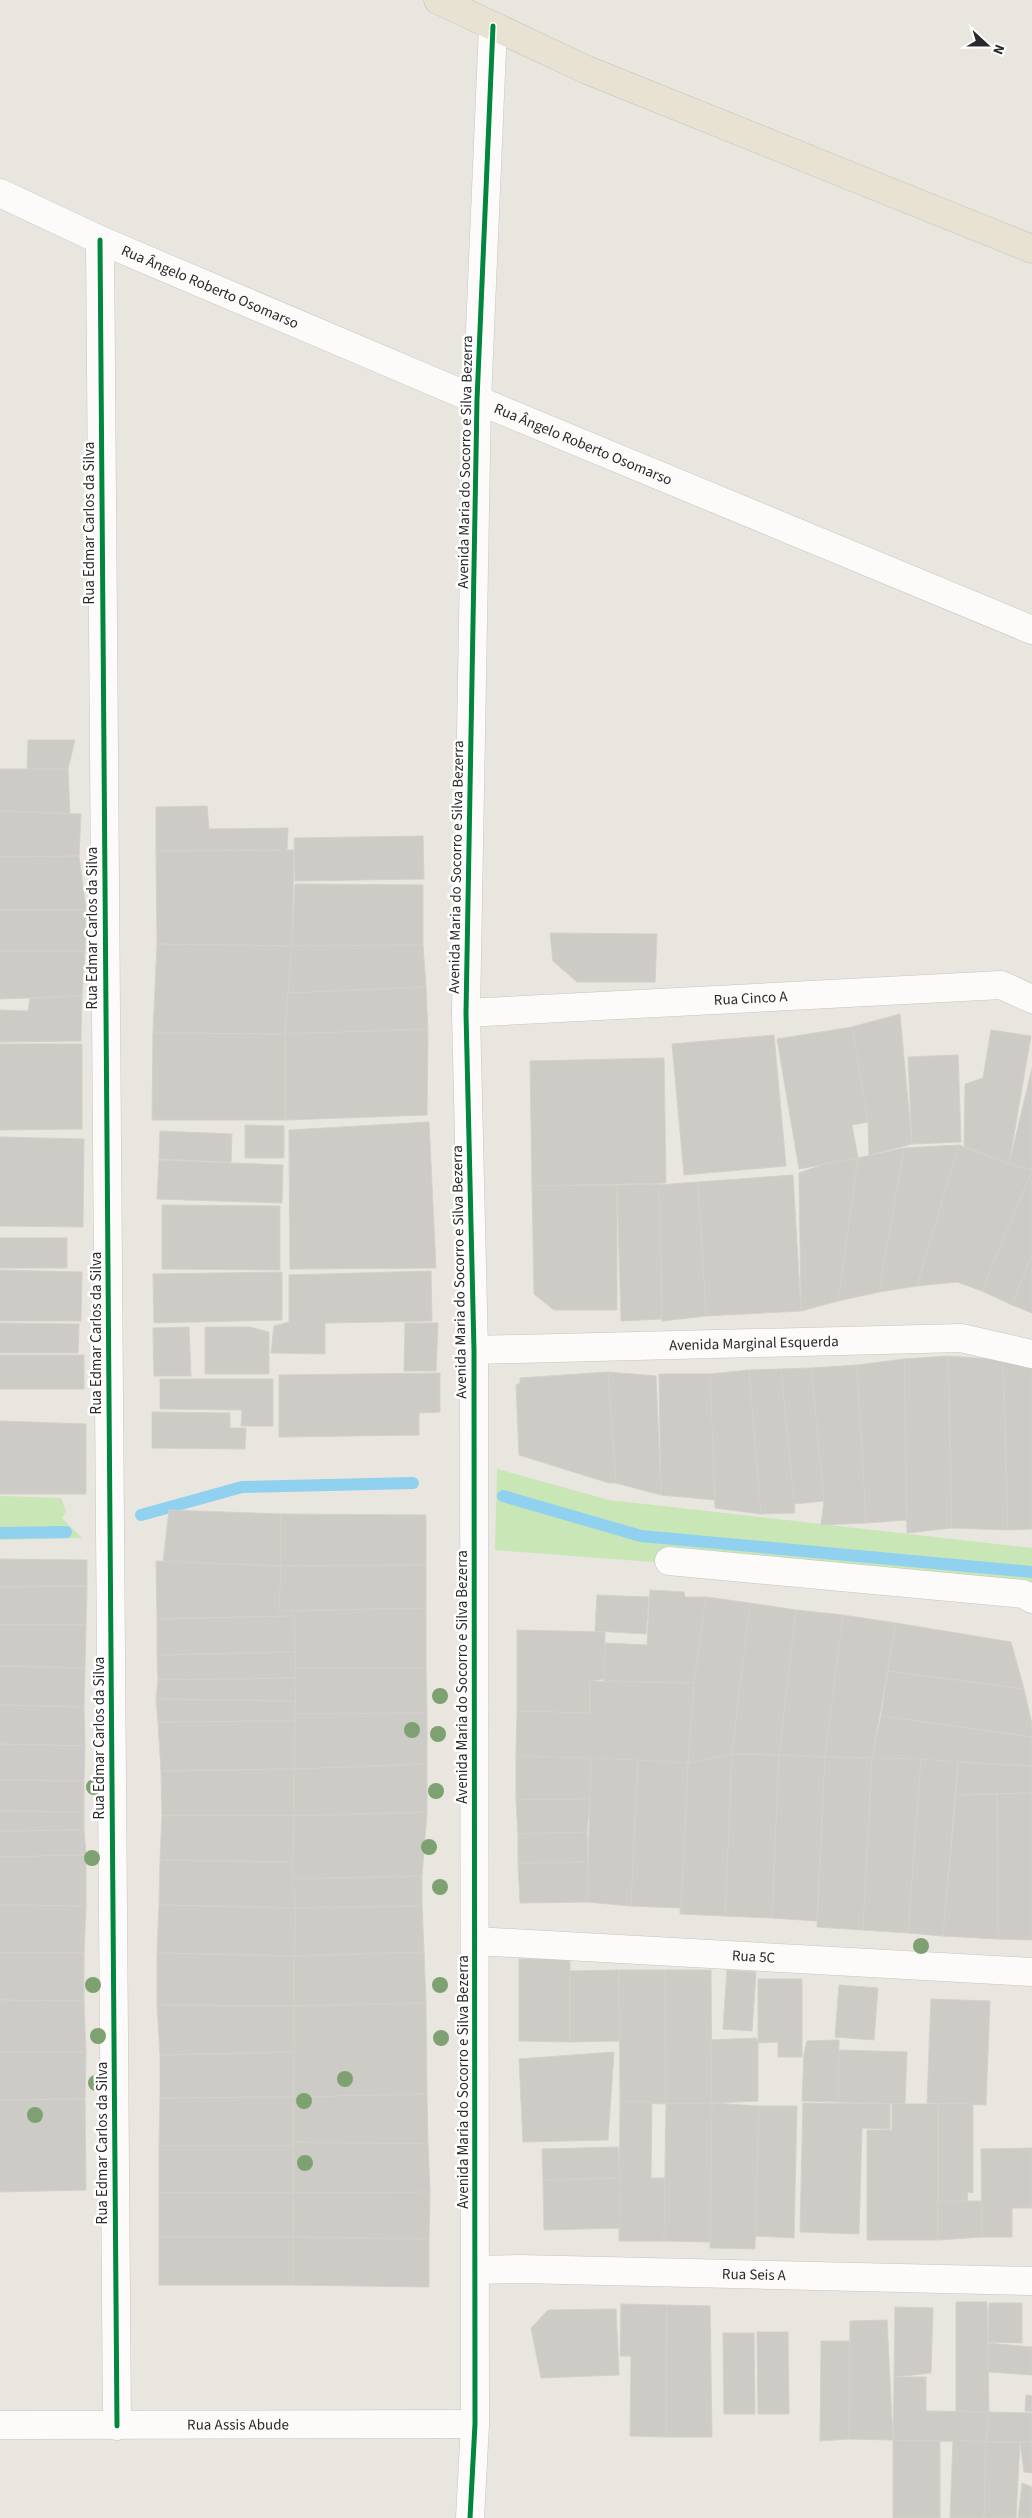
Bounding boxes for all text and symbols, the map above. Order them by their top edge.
north arrow [962,20,1012,70]
text: N [987,41,1009,57]
street label: Rua Ângelo Roberto Osomarso [118,240,302,334]
street label: Avenida Maria do Socorro e Silva Bezerra [453,335,478,589]
street label: Rua Ângelo Roberto Osomarso [491,398,675,491]
street label: Rua Edmar Carlos da Silva [79,442,100,604]
street label: Avenida Maria do Socorro e Silva Bezerra [444,740,469,994]
street label: Rua Edmar Carlos da Silva [82,847,103,1009]
street label: Rua Cinco A [713,986,789,1011]
street label: Avenida Maria do Socorro e Silva Bezerra [447,1145,472,1399]
street label: Rua Edmar Carlos da Silva [86,1252,107,1414]
street label: Avenida Marginal Esquerda [669,1331,839,1356]
street label: Avenida Maria do Socorro e Silva Bezerra [452,1550,473,1804]
street label: Rua Edmar Carlos da Silva [89,1657,110,1819]
street label: Rua 5C [731,1945,776,1969]
street label: Avenida Maria do Socorro e Silva Bezerra [453,1955,474,2209]
street label: Rua Edmar Carlos da Silva [92,2062,113,2224]
street label: Rua Seis A [722,2264,787,2286]
street label: Rua Assis Abude [187,2414,289,2436]

